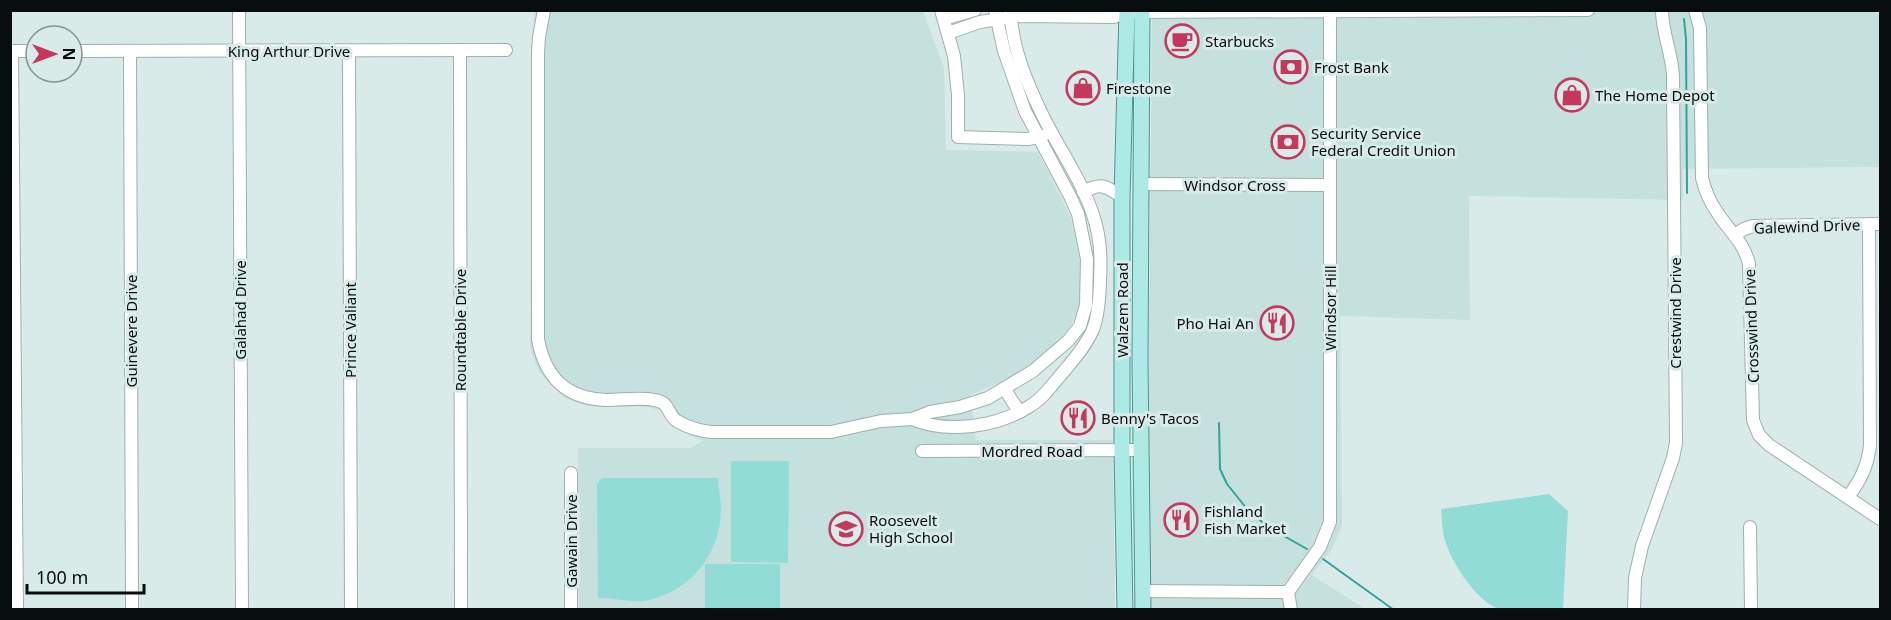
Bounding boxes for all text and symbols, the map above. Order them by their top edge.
cafe icon: Starbucks [1164,23,1200,59]
north arrow [24,24,84,84]
place label: Starbucks [1205,31,1274,51]
street label: King Arthur Drive [228,41,350,61]
text: N [58,47,80,61]
bank icon: Frost Bank [1273,49,1309,85]
place label: Frost Bank [1314,57,1389,77]
shop icon: Firestone [1065,70,1101,106]
shop icon: The Home Depot [1554,77,1590,113]
place label: Firestone [1106,78,1171,98]
place label: The Home Depot [1595,85,1715,105]
place label: Security Service Federal Credit Union [1311,123,1456,160]
bank icon: Security Service Federal Credit Union [1270,124,1306,160]
street label: Windsor Cross [1184,175,1286,195]
street label: Galewind Drive [1753,214,1861,238]
street label: Crestwind Drive [1665,257,1685,369]
street label: Galahad Drive [230,260,250,360]
street label: Walzem Road [1112,262,1132,358]
street label: Windsor Hill [1320,265,1340,351]
street label: Roundtable Drive [450,269,470,391]
street label: Crosswind Drive [1739,269,1763,383]
street label: Guinevere Drive [121,275,141,387]
street label: Prince Valiant [340,281,360,378]
restaurant icon: Pho Hai An [1259,305,1295,341]
place label: Pho Hai An [1177,313,1254,333]
restaurant icon: Benny's Tacos [1060,400,1096,436]
place label: Benny's Tacos [1101,408,1199,428]
street label: Mordred Road [981,441,1083,461]
street label: Gawain Drive [561,494,581,588]
place label: Fishland Fish Market [1204,501,1287,538]
restaurant icon: Fishland Fish Market [1163,502,1199,538]
place label: Roosevelt High School [869,510,953,547]
school or university icon: Roosevelt High School [828,511,864,547]
scale bar [27,557,144,595]
text: 100 m [36,565,88,589]

